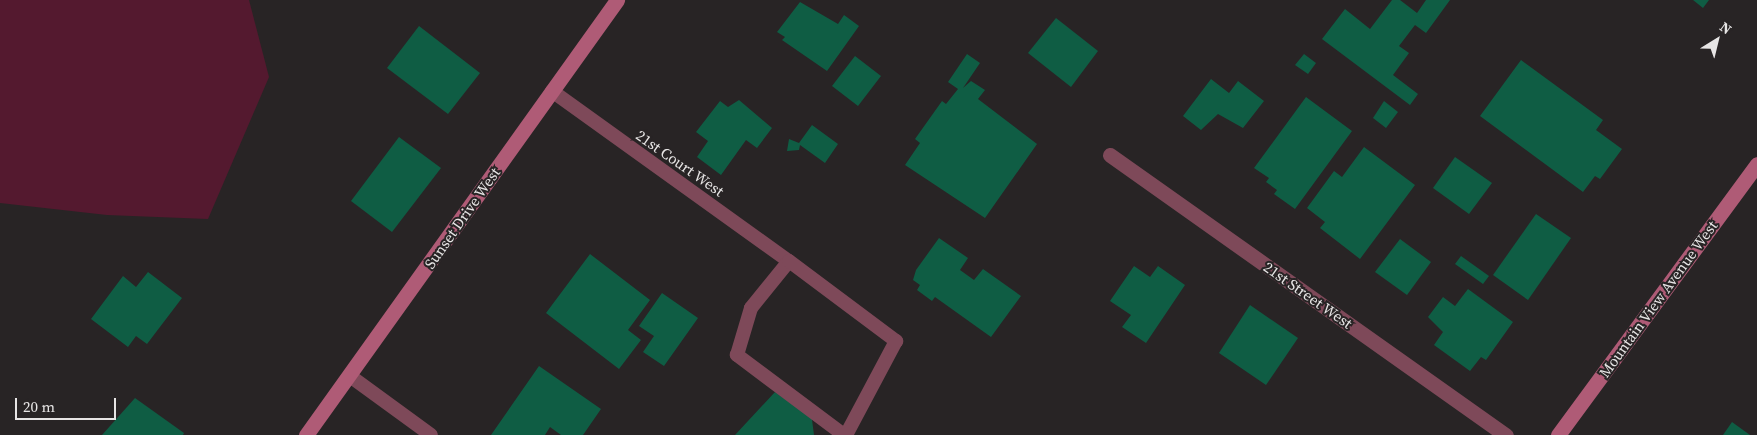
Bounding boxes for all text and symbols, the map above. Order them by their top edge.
north arrow [1692,15,1742,65]
text: N [1716,17,1736,39]
street label: 21st Court West [632,126,728,200]
street label: Sunset Drive West [420,164,504,272]
street label: Mountain View Avenue West [1595,217,1721,381]
street label: 21st Street West [1260,258,1356,332]
scale bar [18,388,119,420]
text: 20 m [23,396,55,417]

